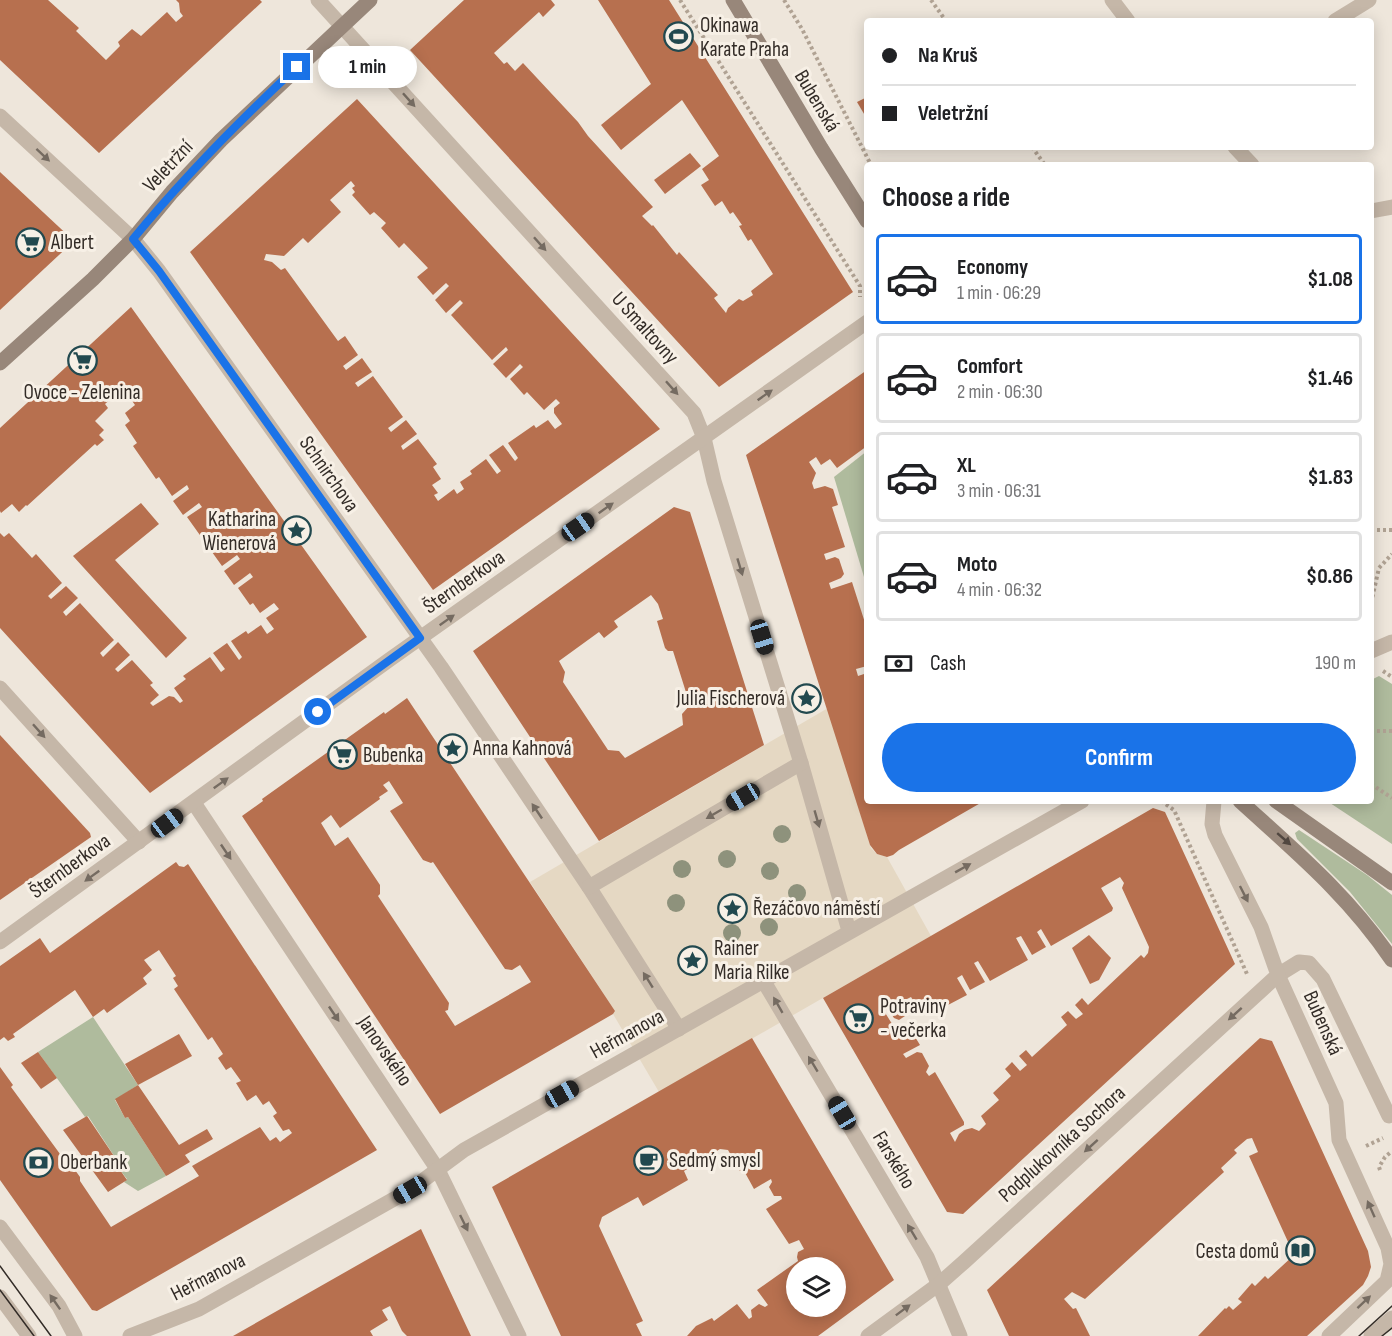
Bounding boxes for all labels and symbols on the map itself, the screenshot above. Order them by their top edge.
place label: Okinawa Karate Praha [700,13,789,62]
sports icon: Okinawa Karate Praha [663,21,695,53]
callout: 1 min [318,46,417,88]
route end [283,53,310,80]
street label: Bubenská [789,65,845,137]
one-way arrow [402,92,415,107]
street label: Veletržní [138,135,198,197]
one-way arrow [35,148,50,161]
supermarket icon: Albert [14,226,46,258]
place label: Albert [50,230,94,255]
one-way arrow [533,236,546,251]
street label: U Smaltovny [606,287,684,369]
supermarket icon: Ovoce - Zelenina [66,345,98,377]
place label: Ovoce - Zelenina [23,380,141,405]
one-way arrow [665,381,679,396]
one-way arrow [757,389,773,401]
street label: Schnirchova [294,431,364,517]
one-way arrow [598,502,614,514]
place label: Katharina Wienerová [202,507,276,556]
car [558,509,598,545]
place icon: Katharina Wienerová [281,515,313,547]
street label: Šternberkova [418,545,510,619]
one-way arrow [736,558,746,576]
one-way arrow [439,615,455,626]
car [748,617,776,657]
place icon: Julia Fischerová [790,682,822,714]
place label: Julia Fischerová [676,686,785,711]
route start [304,698,331,725]
one-way arrow [32,723,45,738]
place icon: Anna Kahnová [436,732,468,764]
place label: Anna Kahnová [472,736,572,761]
supermarket icon: Bubenka [326,739,358,771]
place label: Bubenka [363,743,423,768]
one-way arrow [213,778,228,790]
car [723,780,763,814]
one-way arrow [531,803,543,819]
car [147,805,187,841]
one-way arrow [705,809,722,819]
one-way arrow [813,810,822,828]
street label: Šternberkova [25,828,115,904]
one-way arrow [1276,832,1291,845]
one-way arrow [220,843,232,859]
one-way arrow [955,863,972,873]
one-way arrow [84,870,99,882]
one-way arrow [1239,885,1249,903]
place icon: Řezáčovo náměstí [716,892,748,924]
place label: Řezáčovo náměstí [753,896,880,921]
place label: Rainer Maria Rilke [714,936,790,985]
place icon: Rainer Maria Rilke [677,944,709,976]
one-way arrow [642,972,653,988]
street label: Bubenská [1298,987,1348,1059]
place label: Potraviny - večerka [880,994,947,1043]
one-way arrow [773,997,784,1013]
supermarket icon: Potraviny - večerka [843,1002,875,1034]
street label: Heřmanova [586,1004,668,1064]
one-way arrow [329,1006,340,1022]
one-way arrow [1227,1007,1242,1021]
street label: Janovského [352,1010,418,1091]
one-way arrow [807,1056,818,1072]
car [542,1077,582,1111]
street label: Podplukovníka Sochora [993,1081,1131,1207]
car [825,1093,859,1133]
street label: Farského [867,1127,921,1193]
one-way arrow [1083,1139,1098,1153]
cafe icon: Sedmý smysl [632,1144,664,1176]
bank icon: Oberbank [23,1146,55,1178]
place label: Sedmý smysl [669,1148,761,1173]
place label: Oberbank [60,1150,127,1175]
car [390,1173,430,1207]
one-way arrow [1366,1201,1375,1218]
one-way arrow [460,1214,469,1231]
one-way arrow [906,1224,917,1240]
library icon: Cesta domů [1284,1235,1316,1267]
place label: Cesta domů [1196,1239,1279,1264]
street label: Heřmanova [167,1248,249,1306]
one-way arrow [50,1295,62,1310]
one-way arrow [1357,1296,1371,1310]
one-way arrow [896,1304,911,1316]

